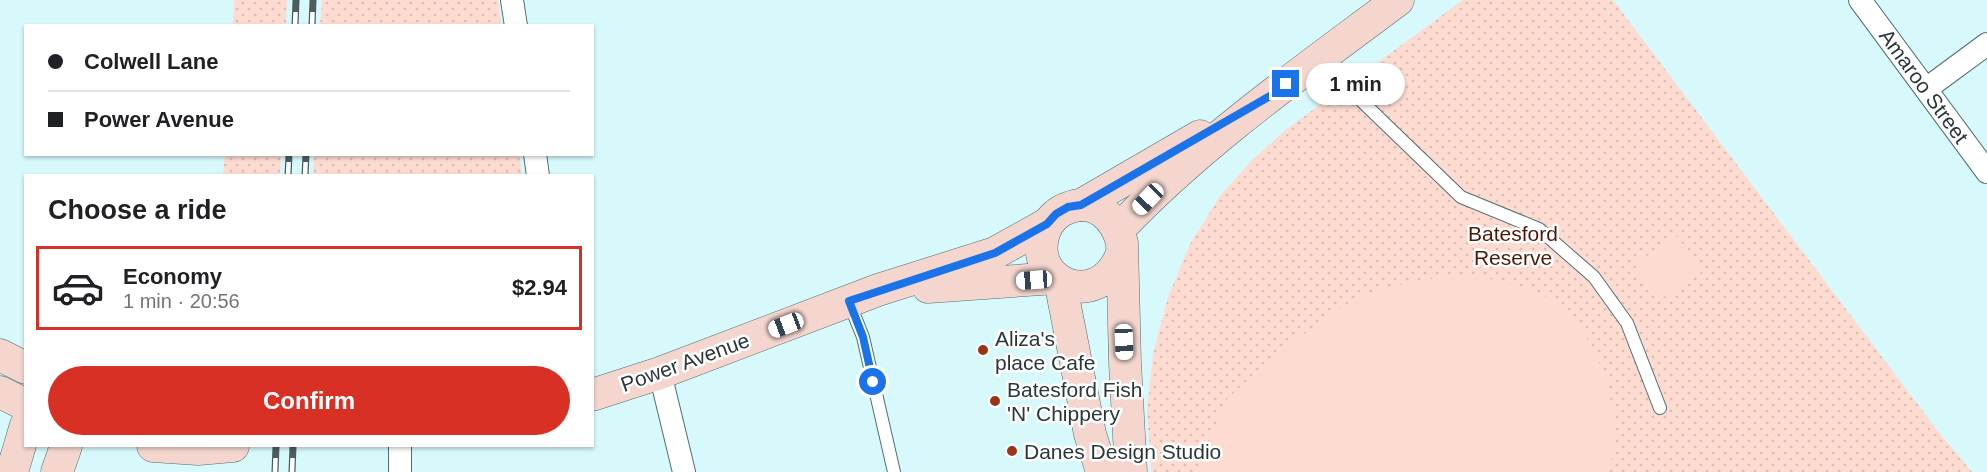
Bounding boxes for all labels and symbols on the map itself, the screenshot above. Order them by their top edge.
street label: Amaroo Street [1875,24,1973,148]
callout: 1 min [1307,63,1406,105]
route end [1272,70,1299,97]
car [1129,180,1167,218]
park label: Batesford Reserve [1468,222,1558,269]
car [1015,270,1053,290]
car [766,310,806,340]
car [1114,324,1134,360]
place label: Aliza's place Cafe [995,327,1095,374]
street label: Power Avenue [618,328,752,396]
marker: Aliza's place Cafe [976,343,990,357]
route start [859,368,886,395]
place label: Batesford Fish 'N' Chippery [1007,378,1142,425]
marker: Batesford Fish 'N' Chippery [988,394,1002,408]
place label: Danes Design Studio [1024,440,1221,463]
marker: Danes Design Studio [1005,444,1019,458]

